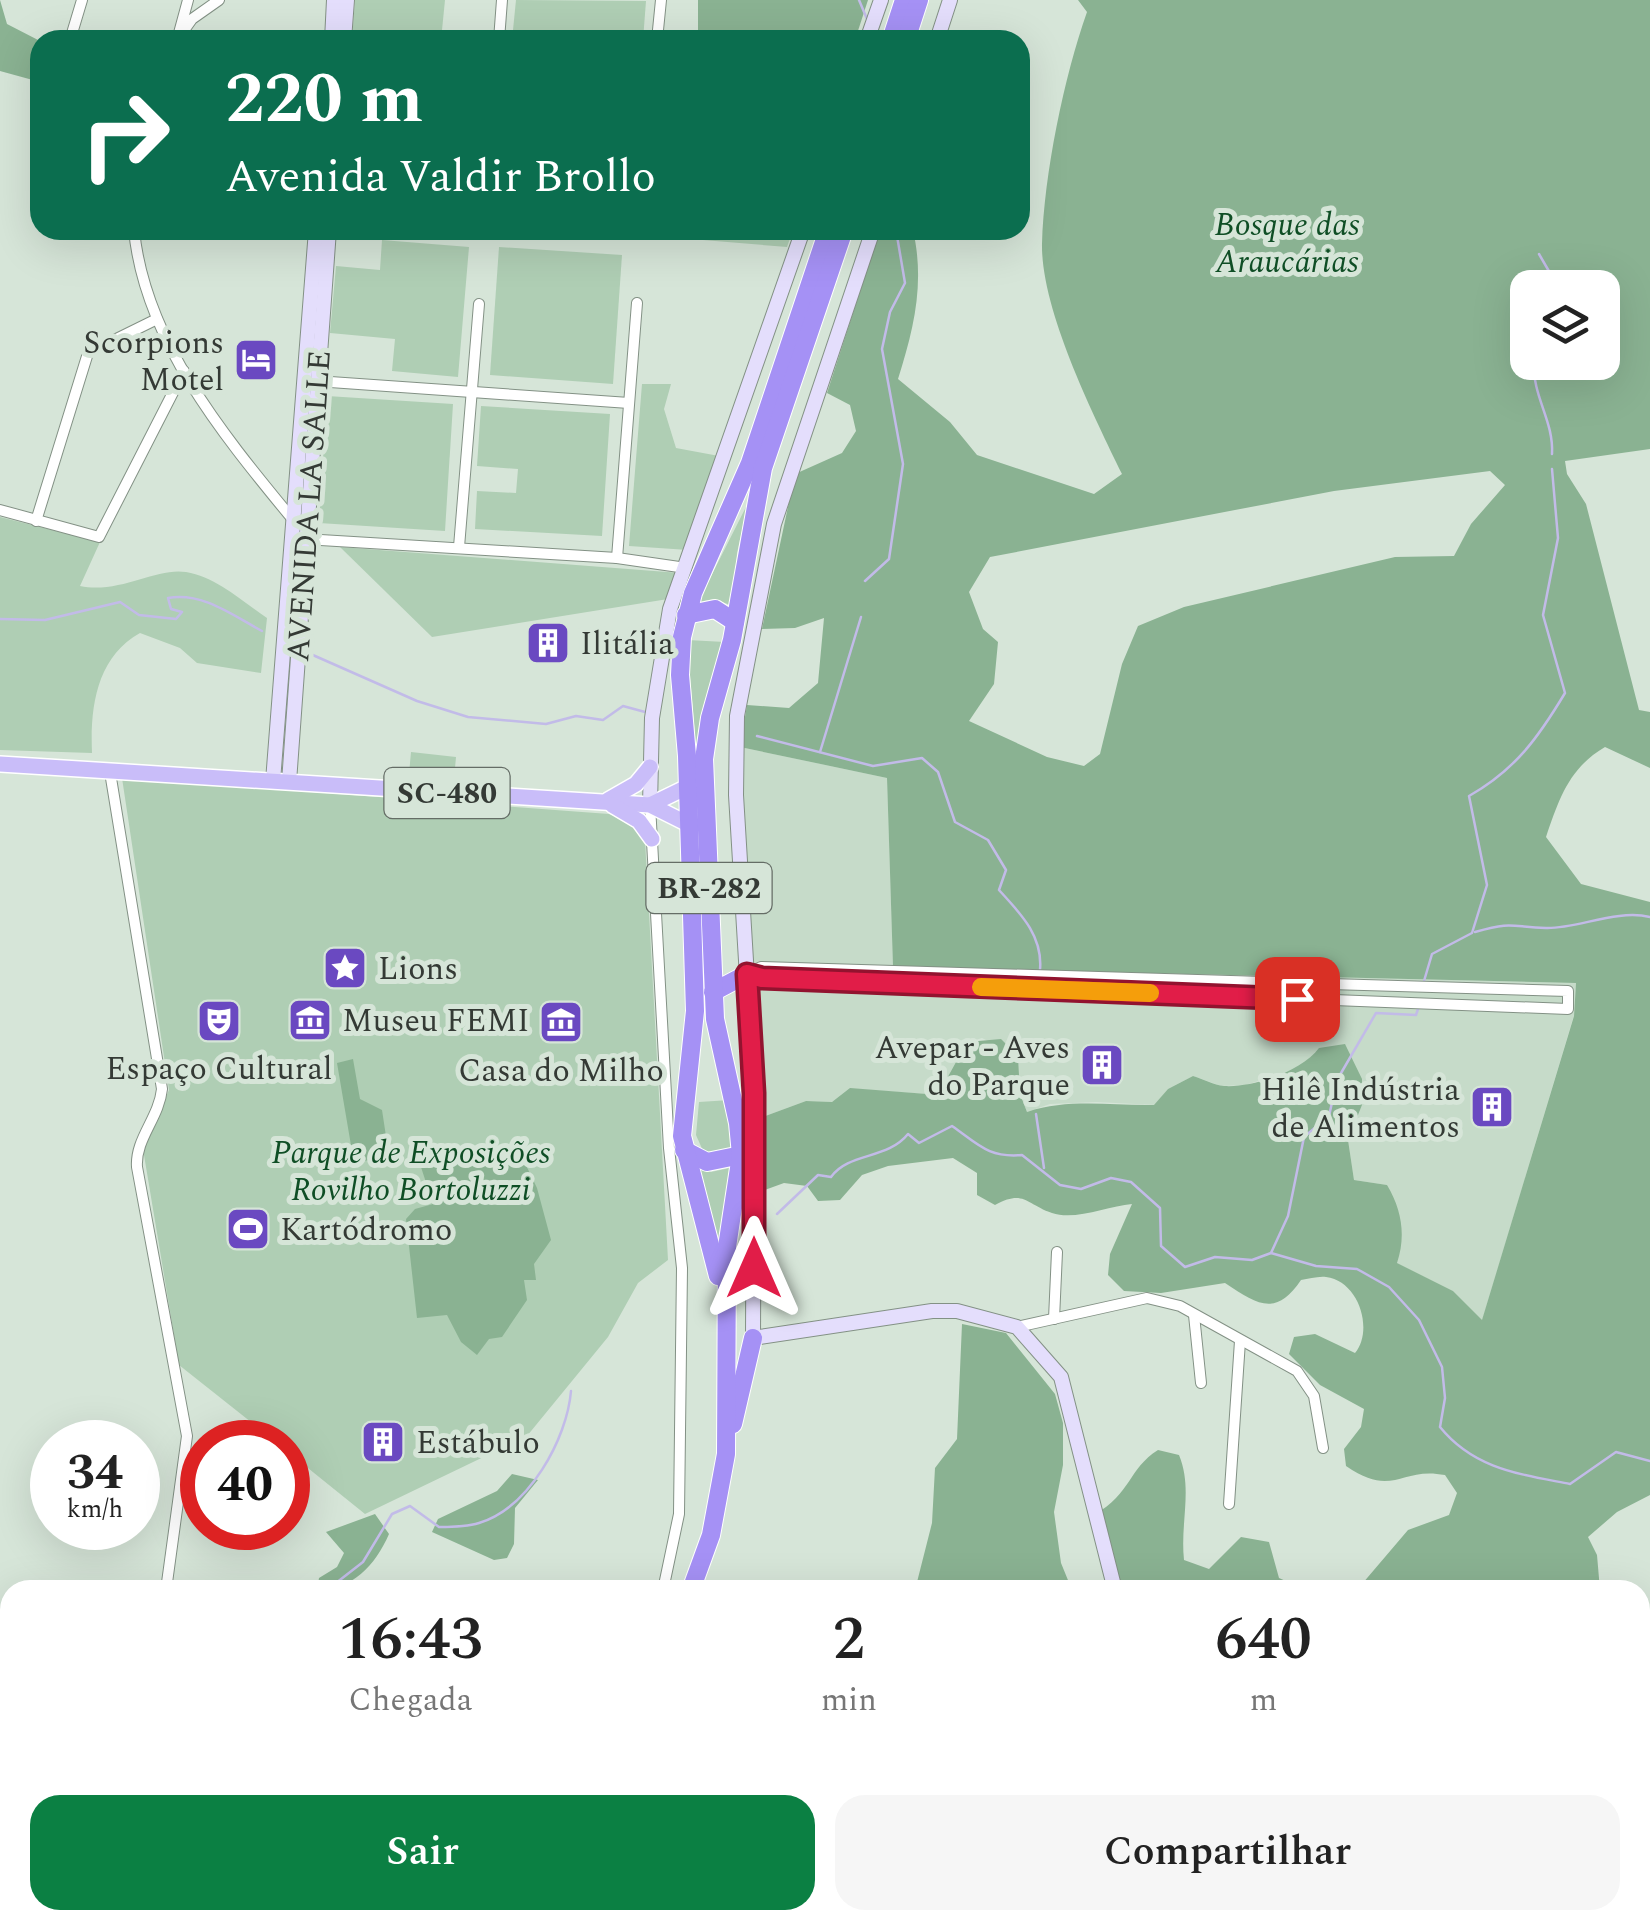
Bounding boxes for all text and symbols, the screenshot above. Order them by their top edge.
text: 220 m [225,47,423,153]
icon: right [60,70,190,200]
text: Avenida Valdir Brollo [225,143,656,212]
park label: Bosque das Araucárias [1214,201,1360,287]
map controls [1510,270,1620,380]
button: layers [1510,270,1620,380]
place label: Scorpions Motel [83,319,224,405]
hotel icon: Scorpions Motel [233,337,279,383]
street label: AVENIDA LA SALLE [274,349,345,664]
building icon: Ilitália [525,620,571,666]
place label: Ilitália [580,620,674,669]
road number: SC-480 [384,768,510,818]
road number: BR-282 [646,863,772,913]
place icon: Lions [322,945,368,991]
place label: Lions [378,945,458,994]
pin [1255,957,1340,1042]
icon: arrive [1270,972,1325,1027]
museum icon: Museu FEMI [287,997,333,1043]
place label: Museu FEMI [342,997,530,1046]
theatre icon: Espaço Cultural [196,998,242,1044]
museum icon: Casa do Milho [538,999,584,1045]
place label: Avepar - Aves do Parque [874,1024,1070,1110]
building icon: Avepar - Aves do Parque [1079,1042,1125,1088]
place label: Espaço Cultural [105,1045,333,1094]
place label: Casa do Milho [458,1047,664,1096]
place label: Hilê Indústria de Alimentos [1261,1066,1460,1152]
building icon: Hilê Indústria de Alimentos [1469,1084,1515,1130]
park label: Parque de Exposições Rovilho Bortoluzzi [272,1129,550,1215]
sports icon: Kartódromo [225,1206,271,1252]
place label: Kartódromo [280,1206,452,1255]
position arrow [702,1216,806,1320]
building icon: Estábulo [360,1419,406,1465]
place label: Estábulo [416,1419,540,1468]
speed limit sign: 40 [180,1420,310,1550]
text: 34 [67,1435,123,1511]
text: km/h [67,1491,123,1529]
text: 16:43 [338,1594,483,1686]
text: 2 [833,1594,865,1686]
text: 640 [1215,1594,1312,1686]
text: Chegada [349,1676,472,1725]
text: min [821,1676,877,1725]
text: m [1250,1676,1277,1725]
button: Sair [30,1795,815,1910]
button: Compartilhar [835,1795,1620,1910]

